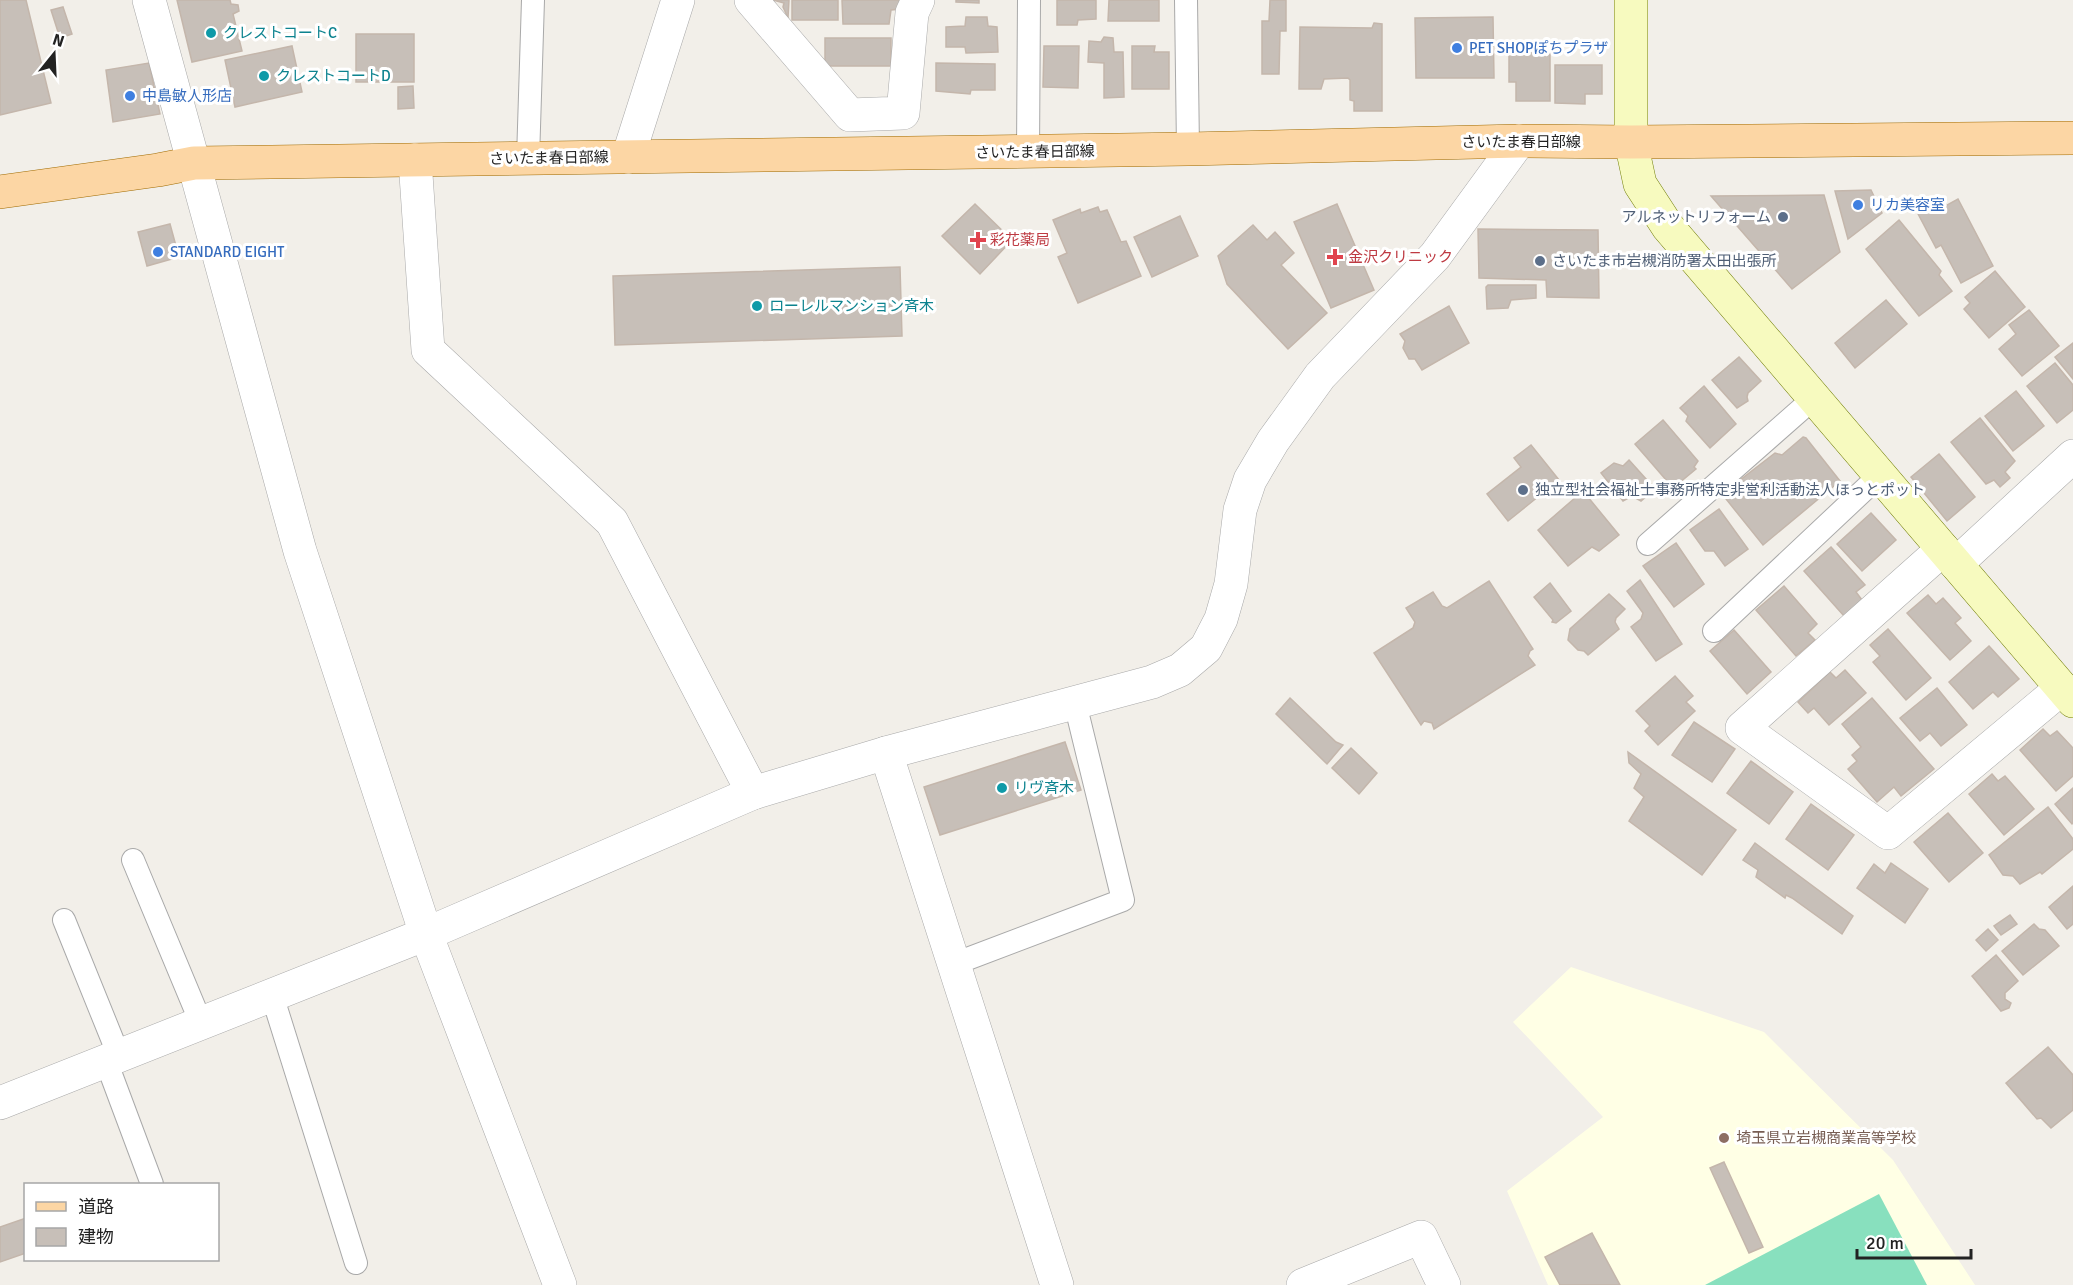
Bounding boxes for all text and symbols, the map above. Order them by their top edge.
north arrow [24,24,84,84]
place label: クレストコートC [223,24,337,42]
marker: クレストコートC [204,26,218,40]
text: N [50,29,67,52]
place label: PET SHOPぽちプラザ [1469,39,1609,57]
marker: PET SHOPぽちプラザ [1450,41,1464,55]
place label: クレストコートD [276,67,391,85]
marker: クレストコートD [257,69,271,83]
place label: 中島敏人形店 [142,87,232,105]
marker: 中島敏人形店 [123,89,137,103]
street label: さいたま春日部線 [1461,133,1581,151]
street label: さいたま春日部線 [975,142,1095,162]
street label: さいたま春日部線 [489,148,609,168]
place label: リカ美容室 [1870,196,1945,214]
marker: リカ美容室 [1851,198,1865,212]
place label: アルネットリフォーム [1622,208,1771,226]
marker: アルネットリフォーム [1776,210,1790,224]
place label: 彩花薬局 [990,231,1050,249]
marker: 彩花薬局 [971,233,985,247]
place label: STANDARD EIGHT [170,243,285,261]
marker: STANDARD EIGHT [151,245,165,259]
marker: 金沢クリニック [1326,248,1344,266]
place label: 金沢クリニック [1348,248,1453,266]
place label: さいたま市岩槻消防署太田出張所 [1552,252,1777,270]
marker: さいたま市岩槻消防署太田出張所 [1533,254,1547,268]
place label: ローレルマンション斉木 [769,297,934,315]
marker: ローレルマンション斉木 [750,299,764,313]
place label: 独立型社会福祉士事務所特定非営利活動法人ほっとポット [1535,481,1925,499]
marker: 独立型社会福祉士事務所特定非営利活動法人ほっとポット [1516,483,1530,497]
place label: リヴ斉木 [1014,779,1074,797]
marker: リヴ斉木 [995,781,1009,795]
place label: 埼玉県立岩槻商業高等学校 [1736,1129,1916,1147]
marker: 埼玉県立岩槻商業高等学校 [1717,1131,1731,1145]
legend [24,1183,219,1261]
text: 道路 [78,1196,114,1218]
scale bar [1857,1222,1971,1260]
text: 建物 [78,1226,114,1248]
text: 20 m [1866,1232,1904,1254]

